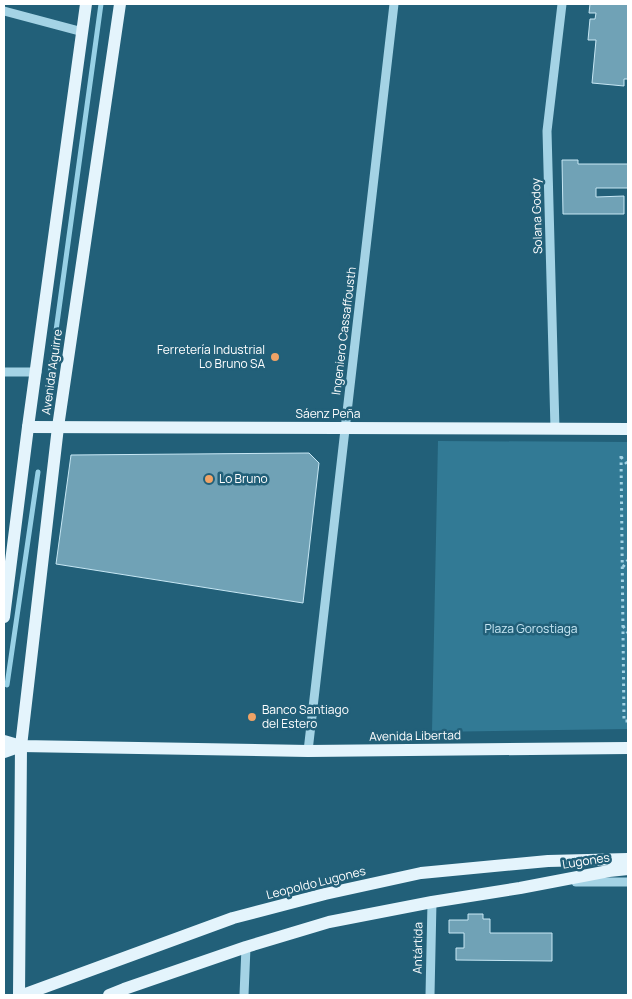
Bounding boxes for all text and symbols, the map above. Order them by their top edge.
street label: Solana Godoy [527,177,546,254]
street label: Ingeniero Cassaffousth [327,266,360,396]
street label: Avenida Aguirre [37,328,66,416]
place label: Ferretería Industrial Lo Bruno SA [157,341,265,372]
marker: Ferretería Industrial Lo Bruno SA [269,351,281,363]
street label: Sáenz Peña [296,405,360,422]
place label: Lo Bruno [219,470,268,487]
marker: Lo Bruno [203,473,215,485]
park label: Plaza Gorostiaga [485,620,577,637]
place label: Banco Santiago del Estero [262,701,349,732]
marker: Banco Santiago del Estero [246,711,258,723]
street label: Avenida Libertad [369,726,461,745]
street label: Lugones [561,848,611,873]
street label: Leopoldo Lugones [264,862,367,903]
street label: Antártida [409,922,426,974]

